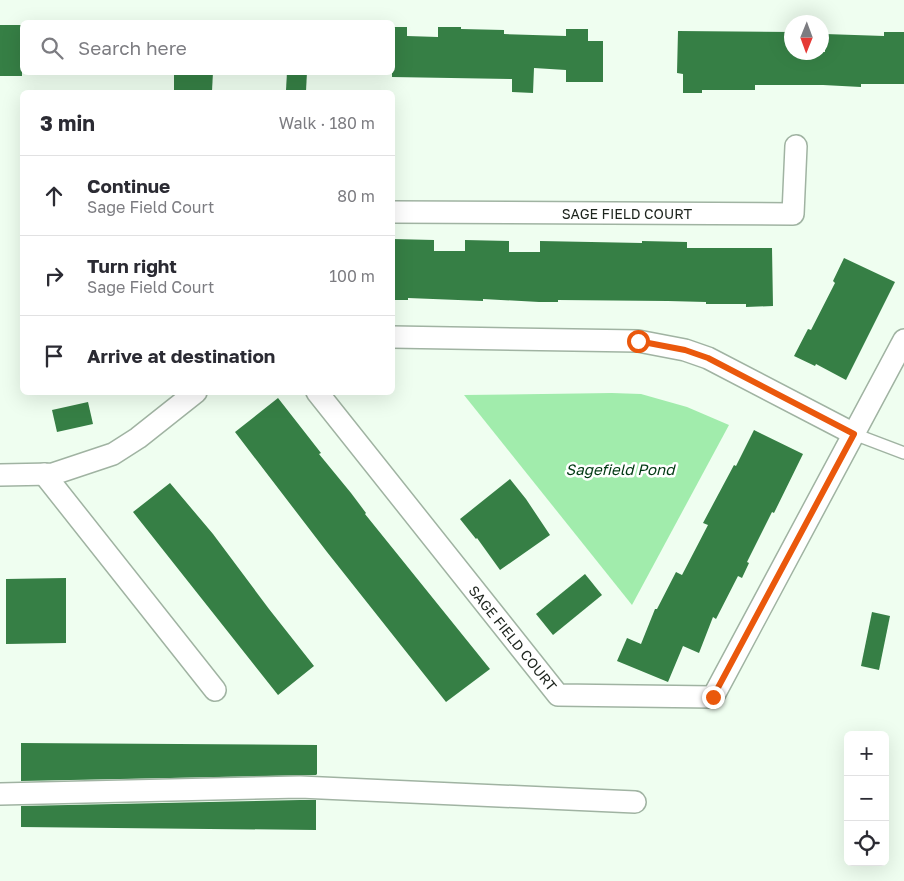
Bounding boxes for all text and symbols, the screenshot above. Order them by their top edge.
north arrow [784,15,829,60]
search box [20,20,395,75]
icon: search [38,34,66,62]
text: Search here [78,36,187,59]
text: 3 min [40,110,95,136]
text: Walk · 180 m [279,113,375,133]
text: Continue [87,174,170,197]
icon: ahead [40,182,68,210]
text: 80 m [337,186,375,206]
text: Sage Field Court [87,197,214,217]
street label: SAGE FIELD COURT [562,205,693,222]
text: Turn right [87,254,177,277]
icon: right [40,262,68,290]
text: 100 m [329,266,375,286]
text: Sage Field Court [87,277,214,297]
route start [627,330,650,353]
icon: arrive [40,342,68,370]
text: Arrive at destination [87,344,275,367]
water label: Sagefield Pond [566,460,676,479]
street label: SAGE FIELD COURT [465,582,561,694]
route end [702,686,725,709]
map controls [844,731,889,866]
button: + [844,731,889,776]
button: − [844,776,889,821]
button: locate [844,821,889,866]

